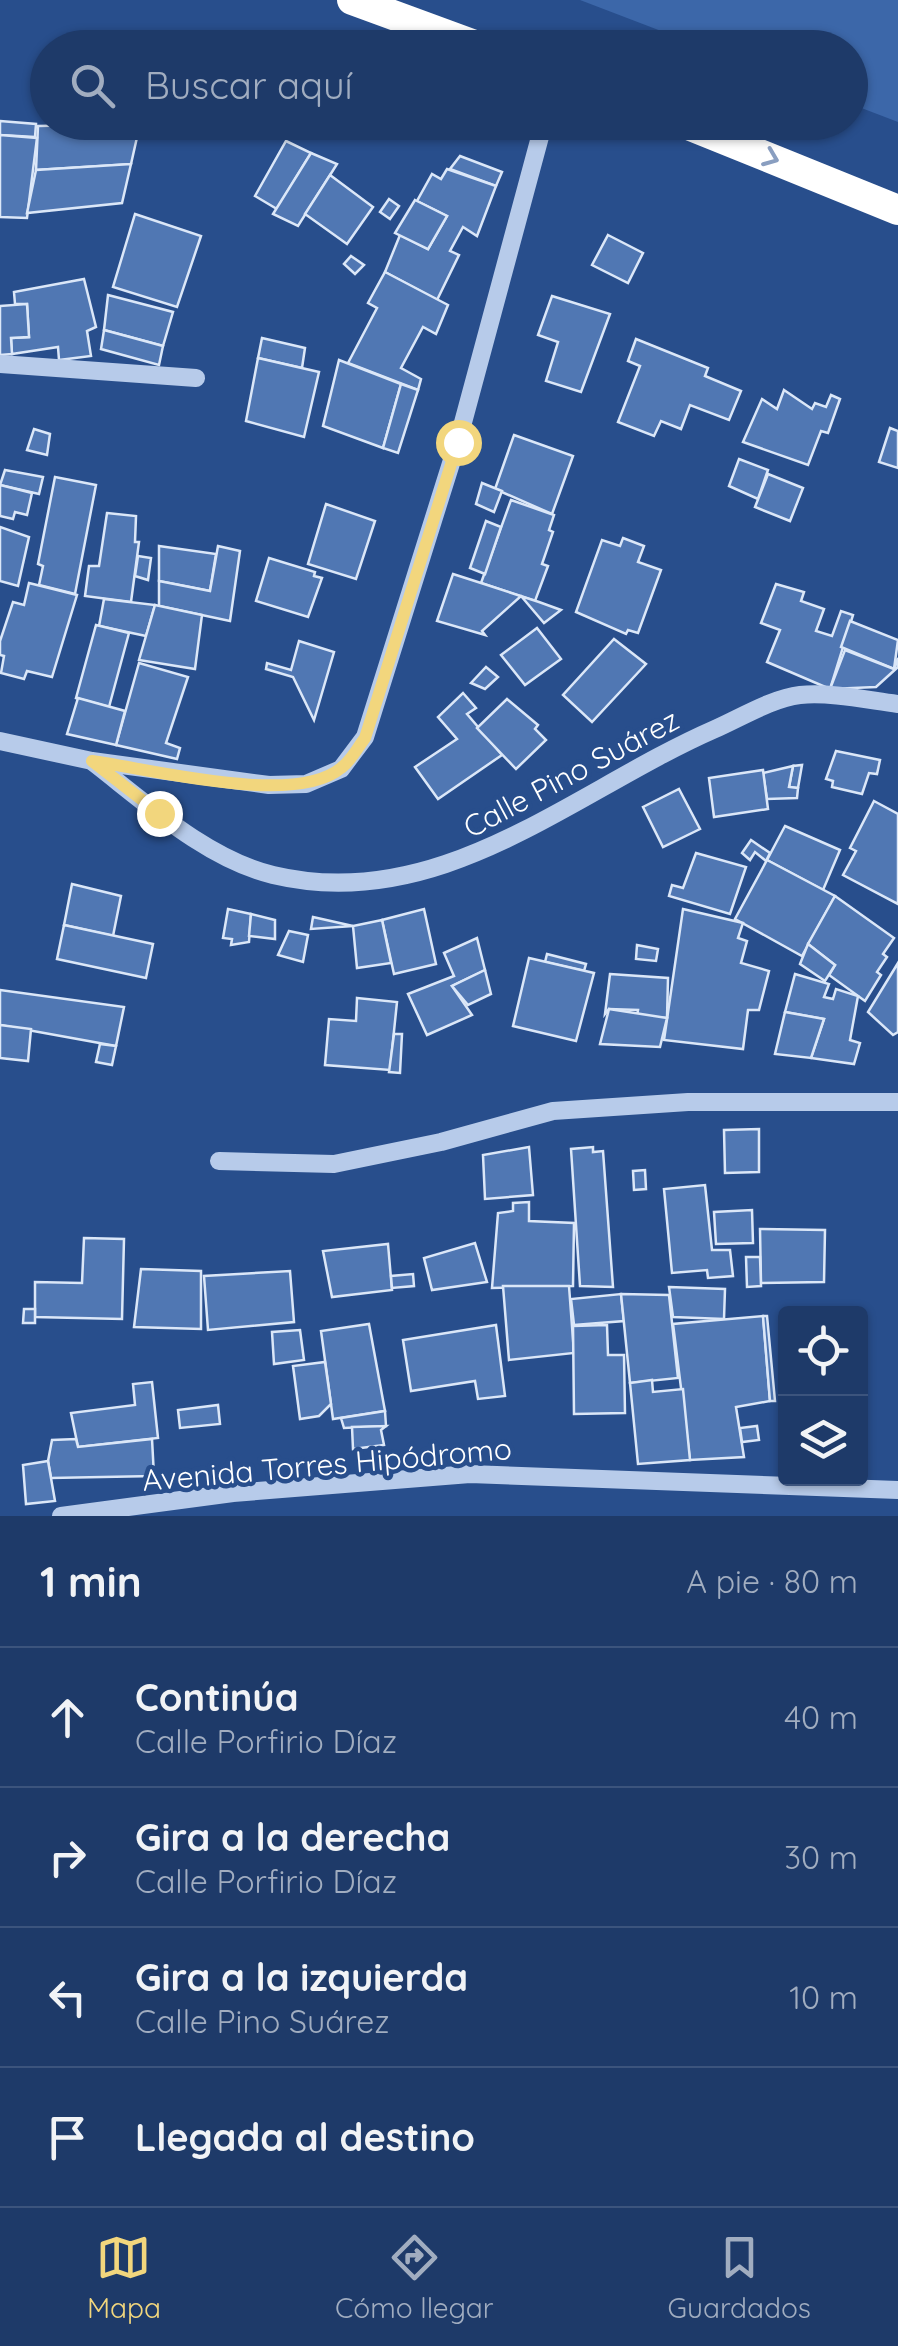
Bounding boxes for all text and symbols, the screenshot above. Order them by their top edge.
search box [30,30,868,140]
icon: search [65,58,120,113]
text: Buscar aquí [145,61,353,109]
one-way arrow [762,147,779,167]
route start [436,420,482,466]
street label: Calle Pino Suárez [457,700,685,846]
route end [137,791,183,837]
map controls [778,1306,868,1486]
button: locate [778,1306,868,1396]
button: layers [778,1396,868,1486]
street label: Avenida Torres Hipódromo [141,1429,513,1499]
text: 1 min [40,1555,142,1608]
text: A pie · 80 m [686,1561,858,1601]
text: Continúa [135,1673,299,1721]
icon: ahead [40,1690,95,1745]
text: 40 m [784,1697,858,1737]
text: Calle Porfirio Díaz [135,1721,397,1761]
text: Gira a la derecha [135,1813,450,1861]
icon: right [40,1830,95,1885]
text: 30 m [784,1837,858,1877]
text: Calle Porfirio Díaz [135,1861,397,1901]
text: Gira a la izquierda [135,1953,468,2001]
icon: left [40,1970,95,2025]
text: 10 m [789,1977,858,2017]
text: Calle Pino Suárez [135,2001,390,2041]
icon: arrive [40,2110,95,2165]
text: Llegada al destino [135,2113,475,2161]
tab: Mapa [87,2230,161,2325]
tab: Cómo llegar [335,2230,494,2325]
tab: Guardados [668,2230,811,2325]

